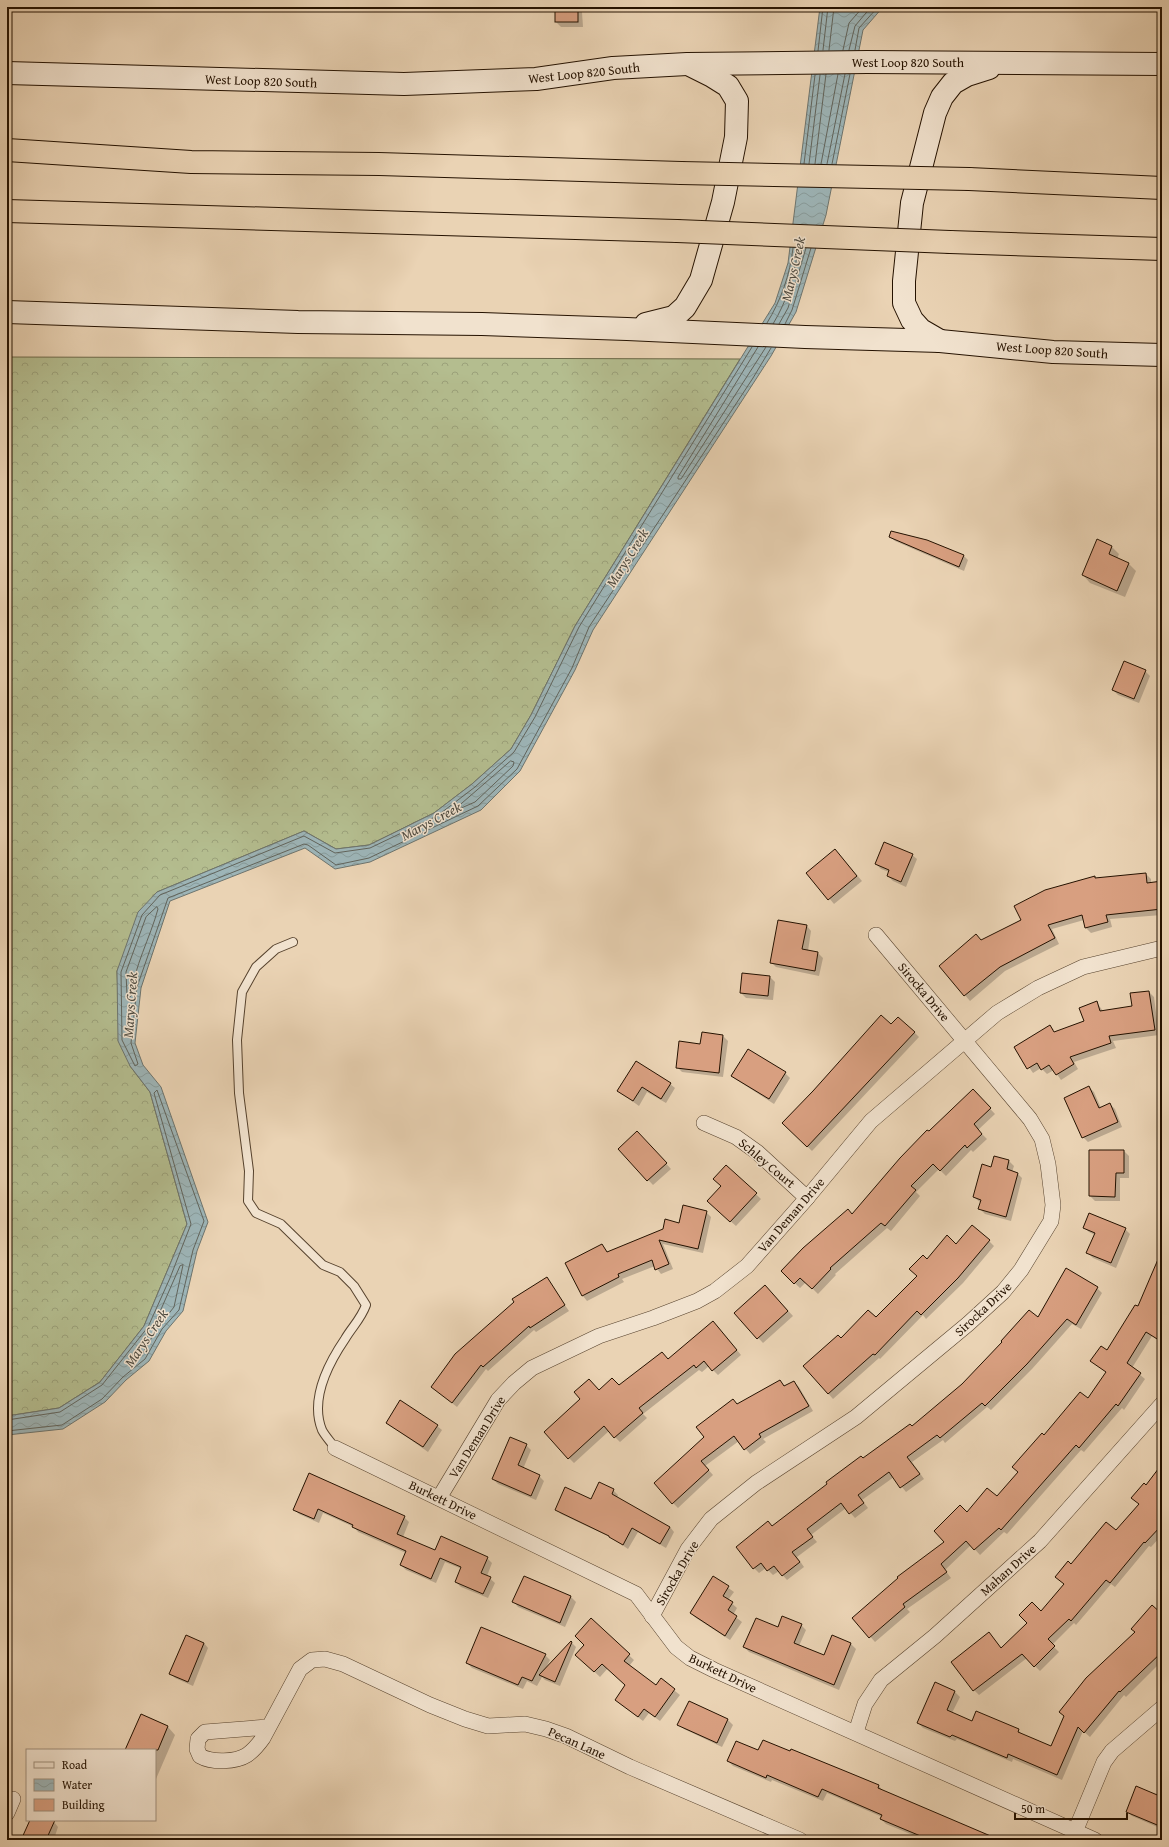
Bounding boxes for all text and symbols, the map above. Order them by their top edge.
street label: West Loop 820 South [852,53,965,72]
street label: West Loop 820 South [527,58,642,88]
street label: West Loop 820 South [205,70,318,92]
water label: Marys Creek [776,234,810,303]
street label: West Loop 820 South [995,337,1109,363]
water label: Marys Creek [601,524,653,591]
water label: Marys Creek [397,796,465,845]
street label: Sirocka Drive [894,958,954,1026]
water label: Marys Creek [118,971,142,1039]
street label: Schley Court [734,1134,800,1193]
street label: Van Deman Drive [753,1173,829,1257]
street label: Sirocka Drive [950,1277,1016,1341]
water label: Marys Creek [119,1305,173,1371]
street label: Van Deman Drive [444,1392,510,1482]
street label: Burkett Drive [406,1475,480,1525]
street label: Sirocka Drive [651,1537,703,1609]
street label: Mahan Drive [976,1540,1040,1600]
street label: Burkett Drive [686,1648,760,1698]
street label: Pecan Lane [545,1722,609,1764]
legend [26,1749,156,1821]
text: Road [62,1756,88,1773]
text: Water [62,1776,92,1793]
scale bar [1015,1795,1127,1821]
text: Building [62,1796,105,1813]
text: 50 m [1021,1800,1045,1817]

